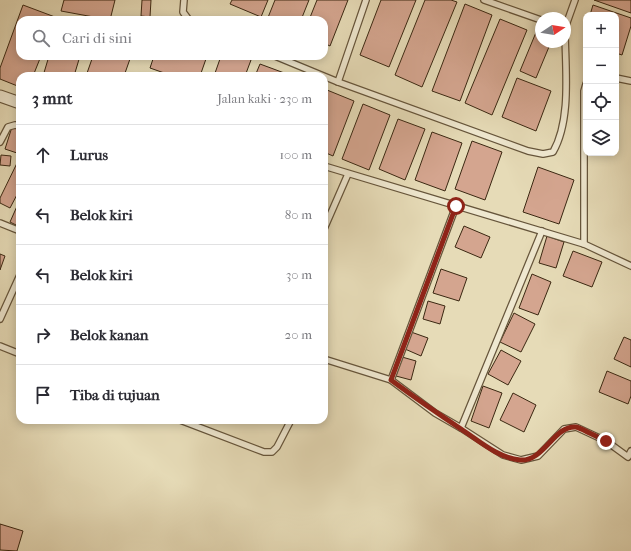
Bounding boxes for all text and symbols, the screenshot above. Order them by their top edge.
north arrow [535,12,571,48]
map controls [583,12,619,156]
button: + [583,12,619,48]
search box [16,16,328,60]
icon: search [30,27,52,49]
text: Cari di sini [62,29,132,47]
button: − [583,48,619,84]
button: locate [583,84,619,120]
text: 3 mnt [32,88,73,108]
text: Jalan kaki · 230 m [217,91,312,106]
button: layers [583,120,619,156]
icon: ahead [32,144,54,166]
text: Lurus [70,146,108,164]
text: 100 m [279,147,312,162]
route start [447,197,465,215]
icon: left [32,204,54,226]
text: Belok kiri [70,206,133,224]
text: 80 m [285,207,312,222]
icon: left [32,264,54,286]
text: Belok kiri [70,266,133,284]
text: 30 m [286,267,312,282]
icon: right [32,324,54,346]
text: Belok kanan [70,326,149,344]
text: 20 m [285,327,312,342]
icon: arrive [32,384,54,406]
text: Tiba di tujuan [70,386,160,404]
route end [597,432,615,450]

